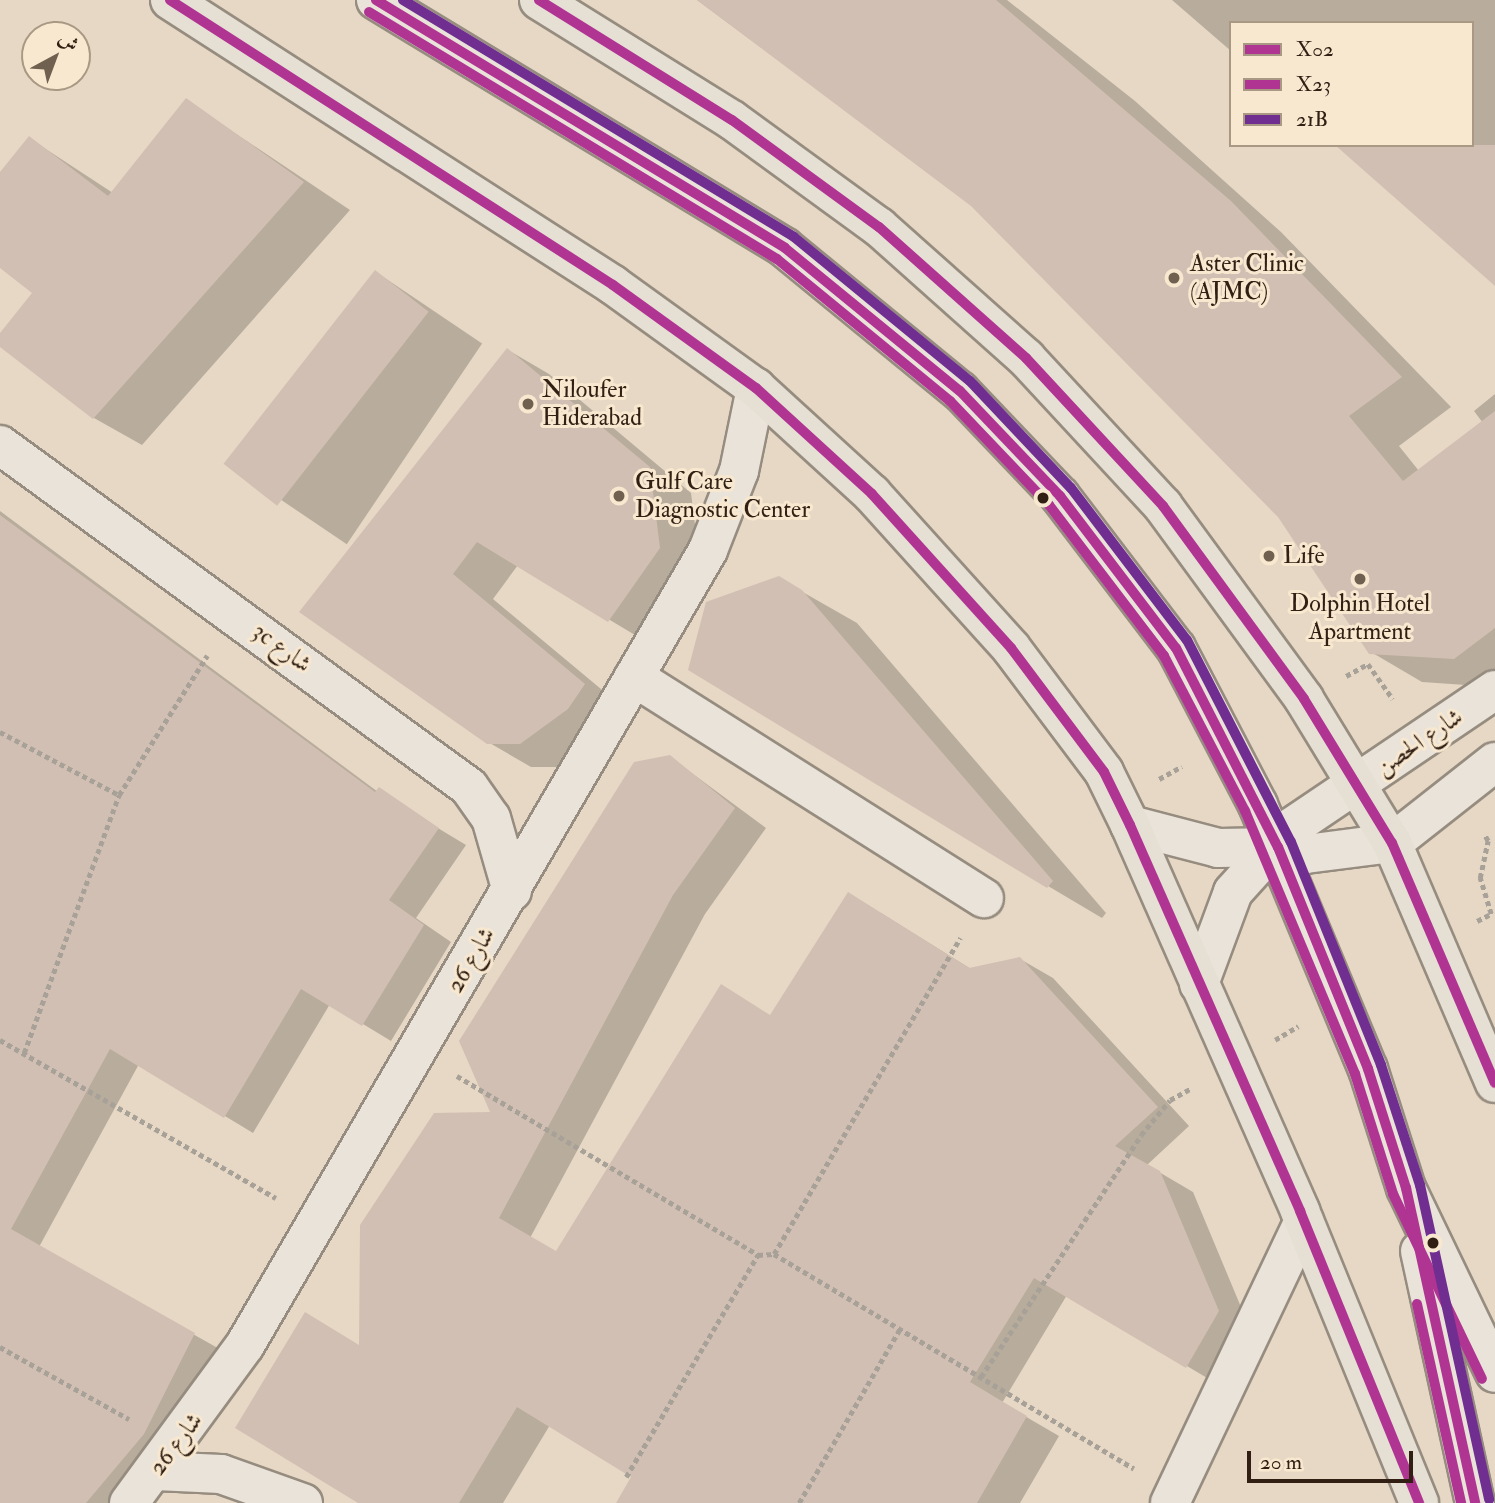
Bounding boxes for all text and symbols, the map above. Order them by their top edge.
north arrow [21,21,91,91]
legend [1229,21,1474,147]
text: ش [53,26,83,57]
text: X02 [1296,36,1334,63]
text: X23 [1296,71,1331,98]
text: 21B [1296,106,1328,133]
place label: Aster Clinic (AJMC) [1190,250,1304,306]
marker: Aster Clinic (AJMC) [1164,268,1184,288]
place label: Niloufer Hiderabad [542,376,642,432]
marker: Niloufer Hiderabad [520,396,536,412]
place label: Gulf Care Diagnostic Center [635,468,810,524]
marker: Gulf Care Diagnostic Center [609,486,629,506]
unlabelled marker [1036,491,1050,505]
place label: Life [1283,542,1324,570]
marker: Life [1261,548,1277,564]
marker: Dolphin Hotel Apartment [1352,571,1368,587]
place label: Dolphin Hotel Apartment [1290,590,1430,646]
street label: 3c شارع [247,617,317,679]
street label: شارع الحصن [1370,702,1468,782]
street label: شارع 26 [441,922,501,998]
unlabelled marker [1426,1236,1440,1250]
street label: شارع 26 [143,1407,209,1481]
scale bar [1250,1436,1416,1480]
text: 20 m [1260,1449,1302,1476]

